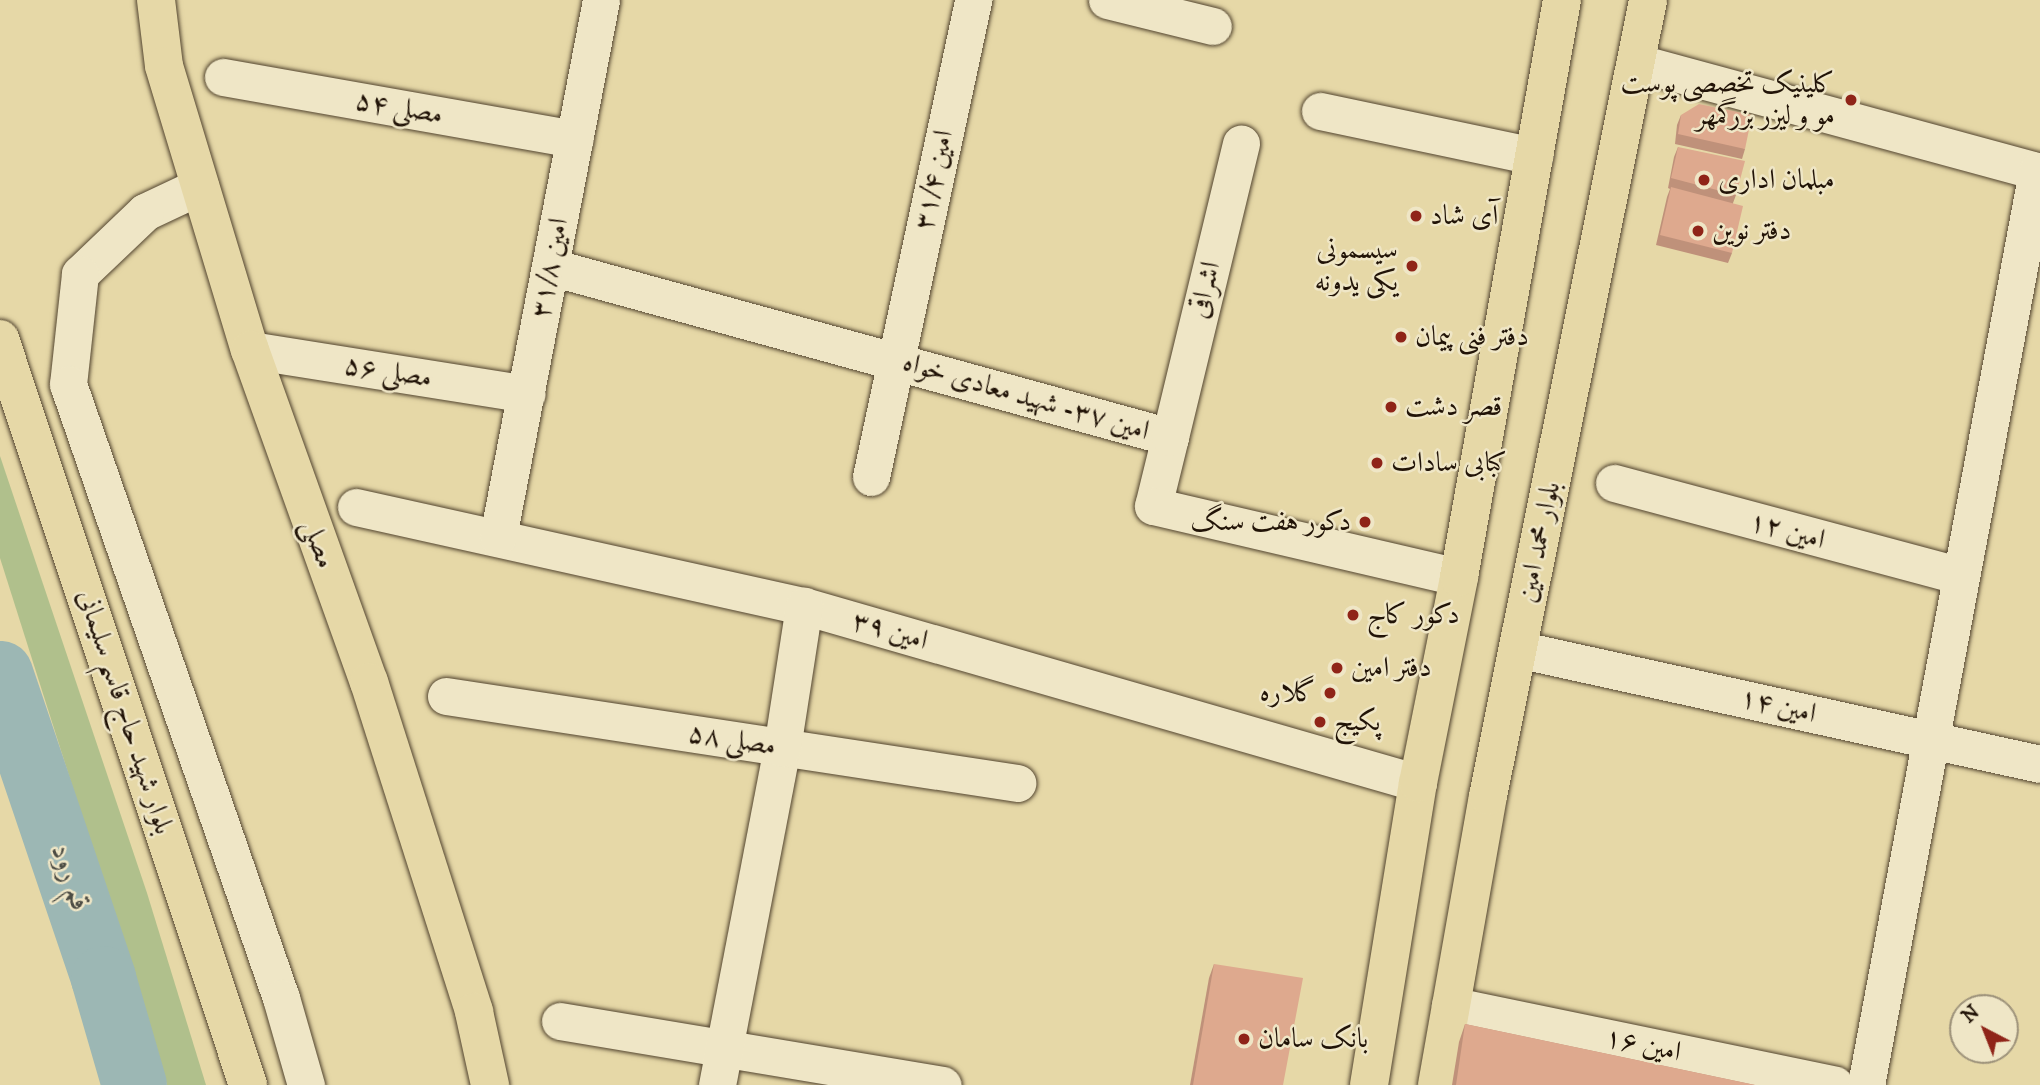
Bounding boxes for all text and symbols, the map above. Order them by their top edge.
place label: کلینیک تخصصی پوست مو و لیزر بزرگمهر [1621,67,1835,133]
street label: مصلی ۵۴ [353,84,445,132]
marker: کلینیک تخصصی پوست مو و لیزر بزرگمهر [1841,90,1861,110]
street label: امین ۳۱/۴ [907,127,961,233]
place label: مبلمان اداری [1718,163,1835,197]
marker: مبلمان اداری [1696,172,1712,188]
place label: آی شاد [1430,199,1498,233]
marker: آی شاد [1408,208,1424,224]
place label: دفتر نوین [1712,214,1791,248]
street label: امین ۳۱/۸ [524,215,576,321]
marker: دفتر نوین [1690,223,1706,239]
place label: سیسمونی یکی یدونه [1314,233,1398,299]
street label: اشراقی [1182,258,1228,322]
marker: سیسمونی یکی یدونه [1404,258,1420,274]
place label: دفتر فنی پیمان [1415,320,1529,354]
marker: دفتر فنی پیمان [1393,329,1409,345]
street label: امین ۳۷- شهید معادی خواه [899,346,1153,448]
street label: مصلی ۵۶ [342,348,434,396]
place label: قصر دشت [1405,390,1502,424]
marker: قصر دشت [1383,399,1399,415]
place label: کبابی سادات [1391,446,1507,480]
marker: کبابی سادات [1369,455,1385,471]
street label: بلوار محمد امین [1510,479,1568,605]
place label: دکور هفت سنگ [1190,505,1351,539]
street label: امین ۱۲ [1745,505,1829,557]
marker: دکور هفت سنگ [1357,514,1373,530]
street label: مصلی [294,515,342,573]
street label: بلوار شهید حاج قاسم سلیمانی [70,585,180,839]
place label: دکور کاج [1367,598,1460,632]
street label: امین ۳۹ [848,604,932,658]
marker: دکور کاج [1345,607,1361,623]
place label: دفتر امین [1351,651,1431,685]
marker: دفتر امین [1329,660,1345,676]
place label: گلاره [1260,676,1316,710]
street label: امین ۱۴ [1737,681,1819,731]
marker: گلاره [1322,685,1338,701]
place label: پکیج [1334,705,1381,739]
marker: پکیج [1312,714,1328,730]
street label: مصلی ۵۸ [686,716,778,764]
water label: قم رود [42,840,98,916]
north arrow [1949,994,2019,1064]
text: N [1957,1001,1984,1028]
street label: امین ۱۶ [1602,1021,1684,1069]
place label: بانک سامان [1258,1022,1368,1056]
marker: بانک سامان [1236,1031,1252,1047]

